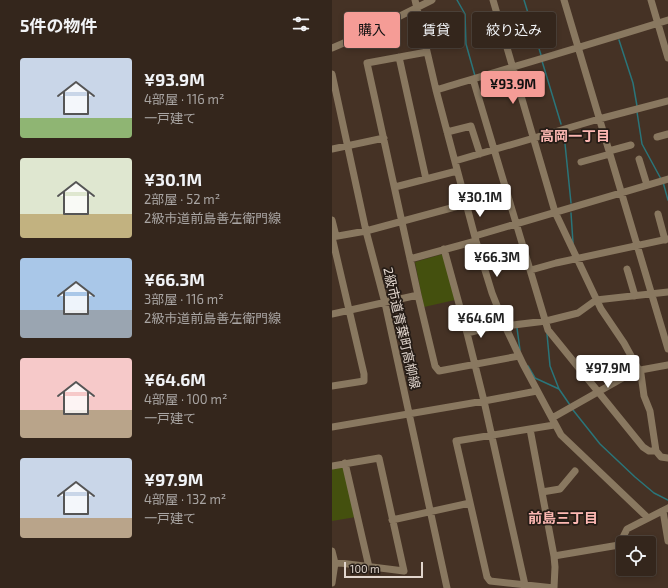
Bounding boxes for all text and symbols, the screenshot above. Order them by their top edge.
chip: 購入 [344,12,400,48]
chip: 賃貸 [408,12,464,48]
chip: 絞り込み [472,12,556,48]
icon: filters [290,13,312,35]
text: 5件の物件 [20,15,97,35]
text: ¥93.9M [144,69,205,89]
pin: ¥93.9M [480,71,546,105]
icon: home [52,74,100,122]
text: ¥93.9M [490,76,536,92]
text: 4部屋 · 116 m² [144,91,224,107]
text: 一戸建て [144,110,196,126]
district label: 高岡一丁目 [540,127,610,144]
text: ¥30.1M [144,169,202,189]
icon: home [52,174,100,222]
pin: ¥30.1M [447,184,513,218]
text: ¥30.1M [458,189,502,205]
text: 2部屋 · 52 m² [144,191,220,207]
text: 2級市道前島善左衛門線 [144,210,281,226]
pin: ¥66.3M [464,244,530,278]
text: ¥66.3M [474,249,520,265]
street label: 2級市道青葉町高柳線 [380,266,424,390]
text: ¥66.3M [144,269,205,289]
icon: home [52,274,100,322]
text: 3部屋 · 116 m² [144,291,224,307]
pin: ¥64.6M [448,305,514,339]
text: 2級市道前島善左衛門線 [144,310,281,326]
text: ¥64.6M [457,310,505,326]
pin: ¥97.9M [575,355,641,389]
text: ¥97.9M [585,360,631,376]
text: ¥64.6M [144,369,206,389]
icon: home [52,374,100,422]
text: 4部屋 · 100 m² [144,391,227,407]
text: 一戸建て [144,410,196,426]
text: ¥97.9M [144,469,203,489]
icon: home [52,474,100,522]
text: 4部屋 · 132 m² [144,491,226,507]
district label: 前島三丁目 [528,509,598,526]
text: 一戸建て [144,510,196,526]
map controls [616,536,656,576]
button: locate [616,536,656,576]
scale bar [344,560,423,579]
text: 100 m [350,562,380,575]

